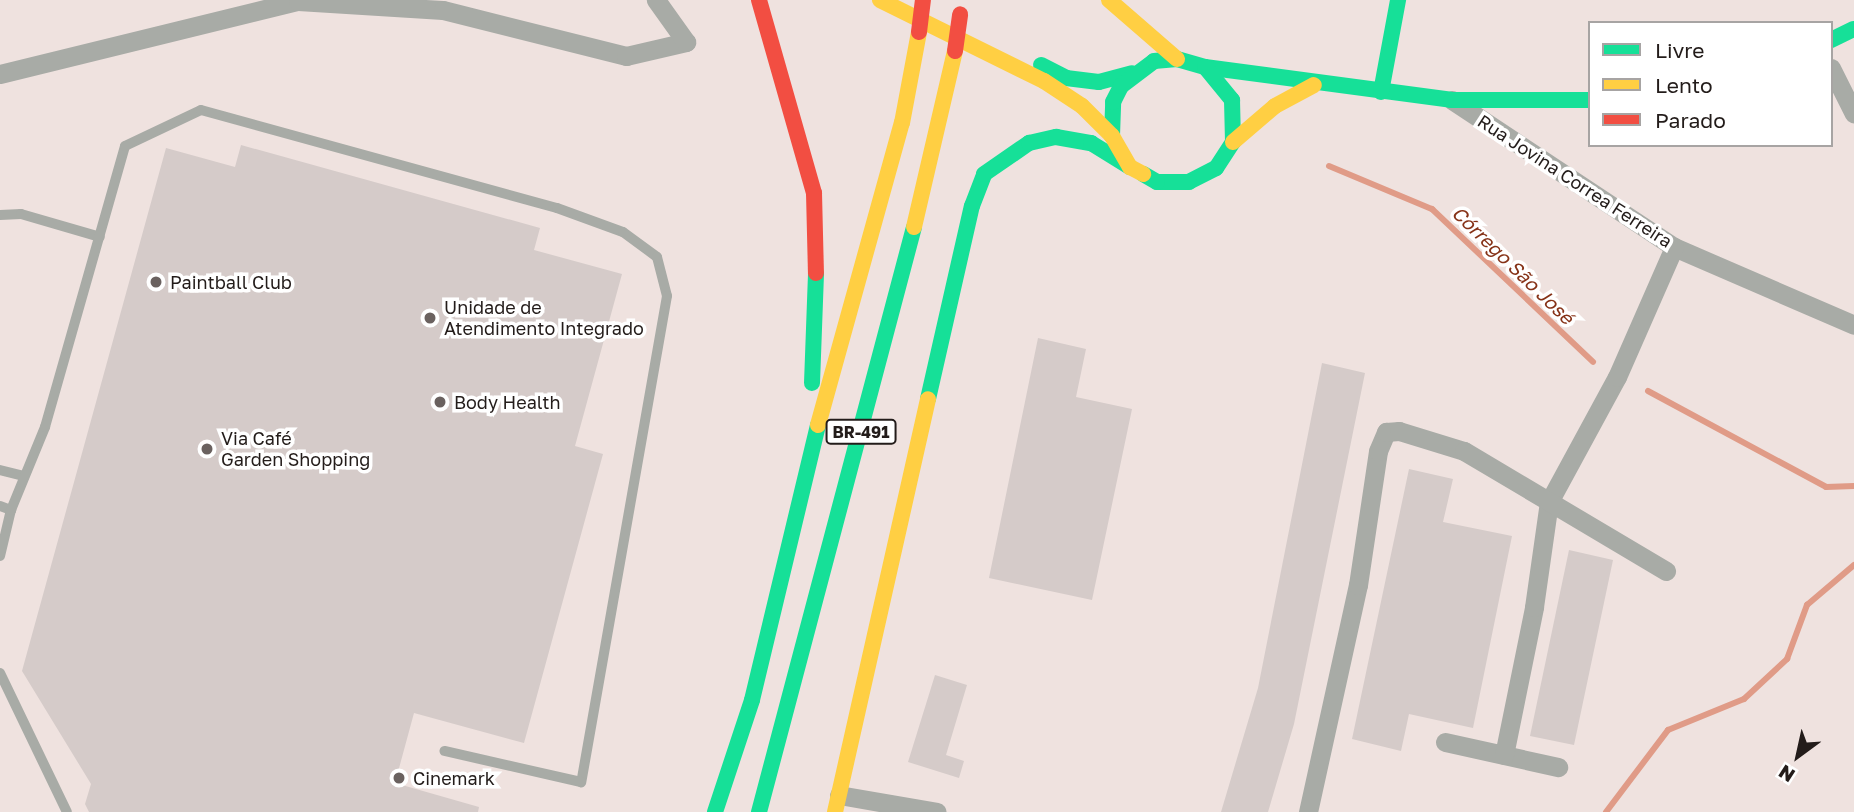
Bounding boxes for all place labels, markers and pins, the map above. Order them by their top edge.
place label: Paintball Club [170,271,292,293]
marker: Paintball Club [148,274,164,290]
place label: Unidade de Atendimento Integrado [444,297,644,340]
marker: Unidade de Atendimento Integrado [422,310,438,326]
place label: Body Health [454,391,560,413]
marker: Body Health [432,394,448,410]
place label: Via Café Garden Shopping [221,428,370,471]
marker: Via Café Garden Shopping [199,441,215,457]
place label: Cinemark [413,767,495,789]
marker: Cinemark [391,770,407,786]

